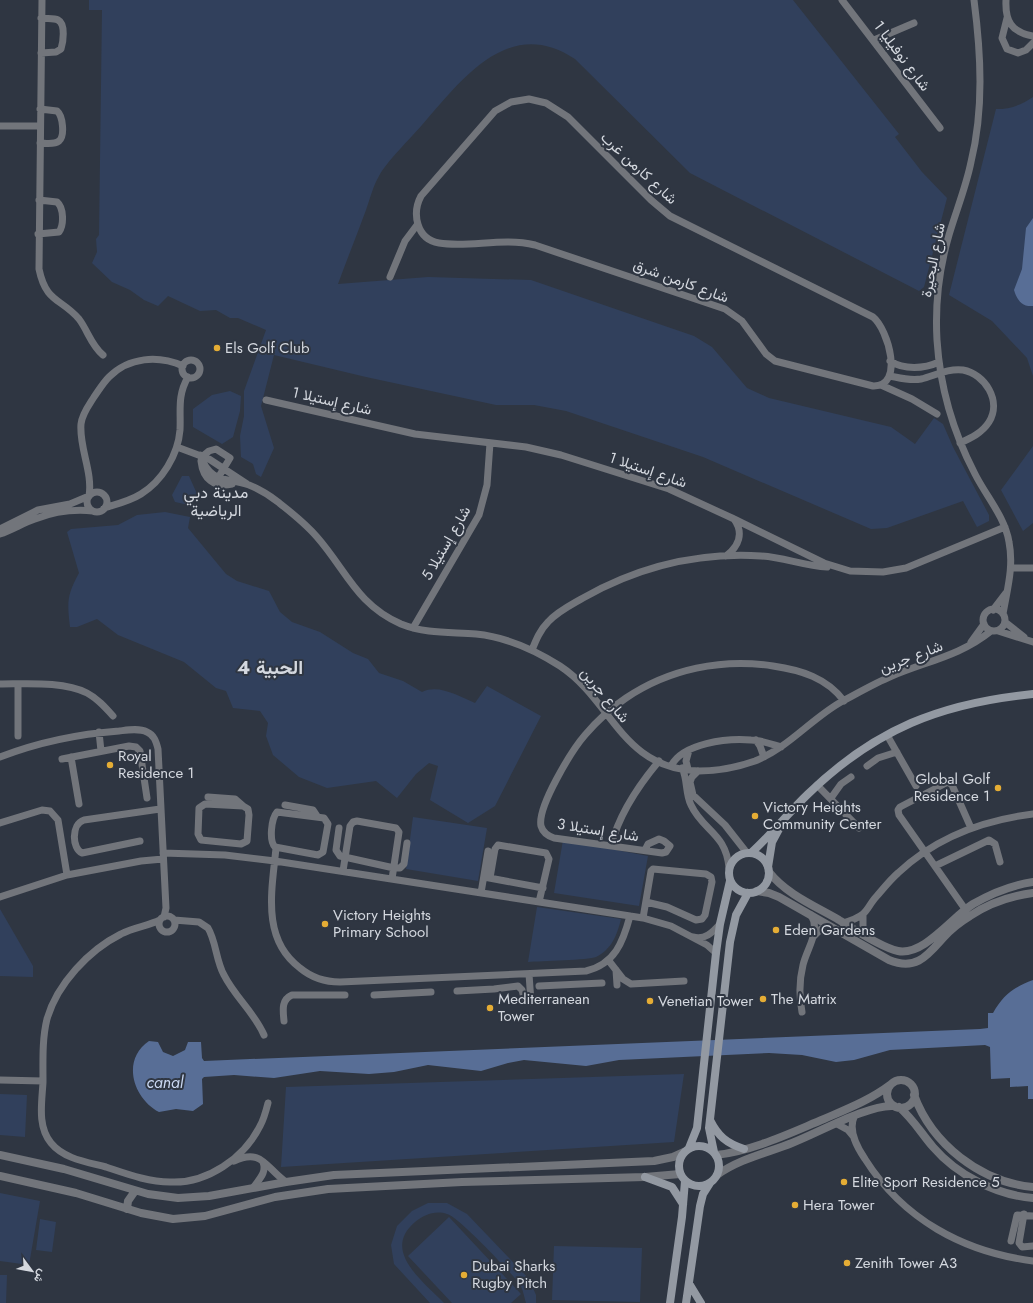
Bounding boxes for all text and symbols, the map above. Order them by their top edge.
street label: شارع نوفيليا 1 [868,16,936,96]
street label: شارع كارمن غرب [596,127,682,210]
street label: شارع البحيرة [915,221,951,299]
street label: شارع كارمن شرق [630,254,732,309]
place label: Els Golf Club [225,337,310,359]
marker: Els Golf Club [212,343,222,353]
street label: شارع إستيلا 1 [290,381,374,421]
street label: شارع إستيلا 1 [606,446,690,494]
district label: مدينة دبي الرياضية [184,481,248,522]
street label: شارع إستيلا 5 [416,502,476,584]
street label: شارع جرين [876,635,946,679]
district label: الحبية 4 [237,654,303,681]
street label: شارع جرين [575,662,635,728]
place label: Royal Residence 1 [118,745,194,784]
marker: Royal Residence 1 [105,760,115,770]
place label: Global Golf Residence 1 [914,768,991,807]
marker: Global Golf Residence 1 [993,783,1003,793]
place label: Victory Heights Community Center [763,796,882,835]
marker: Victory Heights Community Center [750,811,760,821]
street label: شارع إستيلا 3 [556,813,641,847]
place label: Victory Heights Primary School [333,904,431,943]
marker: Victory Heights Primary School [320,919,330,929]
place label: Eden Gardens [784,919,875,941]
marker: Eden Gardens [771,925,781,935]
place label: Mediterranean Tower [498,988,590,1027]
place label: The Matrix [771,988,837,1010]
place label: Venetian Tower [658,990,754,1012]
marker: The Matrix [758,994,768,1004]
marker: Venetian Tower [645,996,655,1006]
marker: Mediterranean Tower [485,1003,495,1013]
water label: canal [147,1071,185,1094]
place label: Elite Sport Residence 5 [852,1171,1000,1193]
marker: Elite Sport Residence 5 [839,1177,849,1187]
place label: Hera Tower [803,1194,875,1216]
marker: Hera Tower [790,1200,800,1210]
north arrow [12,1251,52,1291]
place label: Zenith Tower A3 [855,1252,957,1274]
place label: Dubai Sharks Rugby Pitch [472,1255,555,1294]
marker: Zenith Tower A3 [842,1258,852,1268]
text: ش [30,1266,51,1286]
marker: Dubai Sharks Rugby Pitch [459,1270,469,1280]

